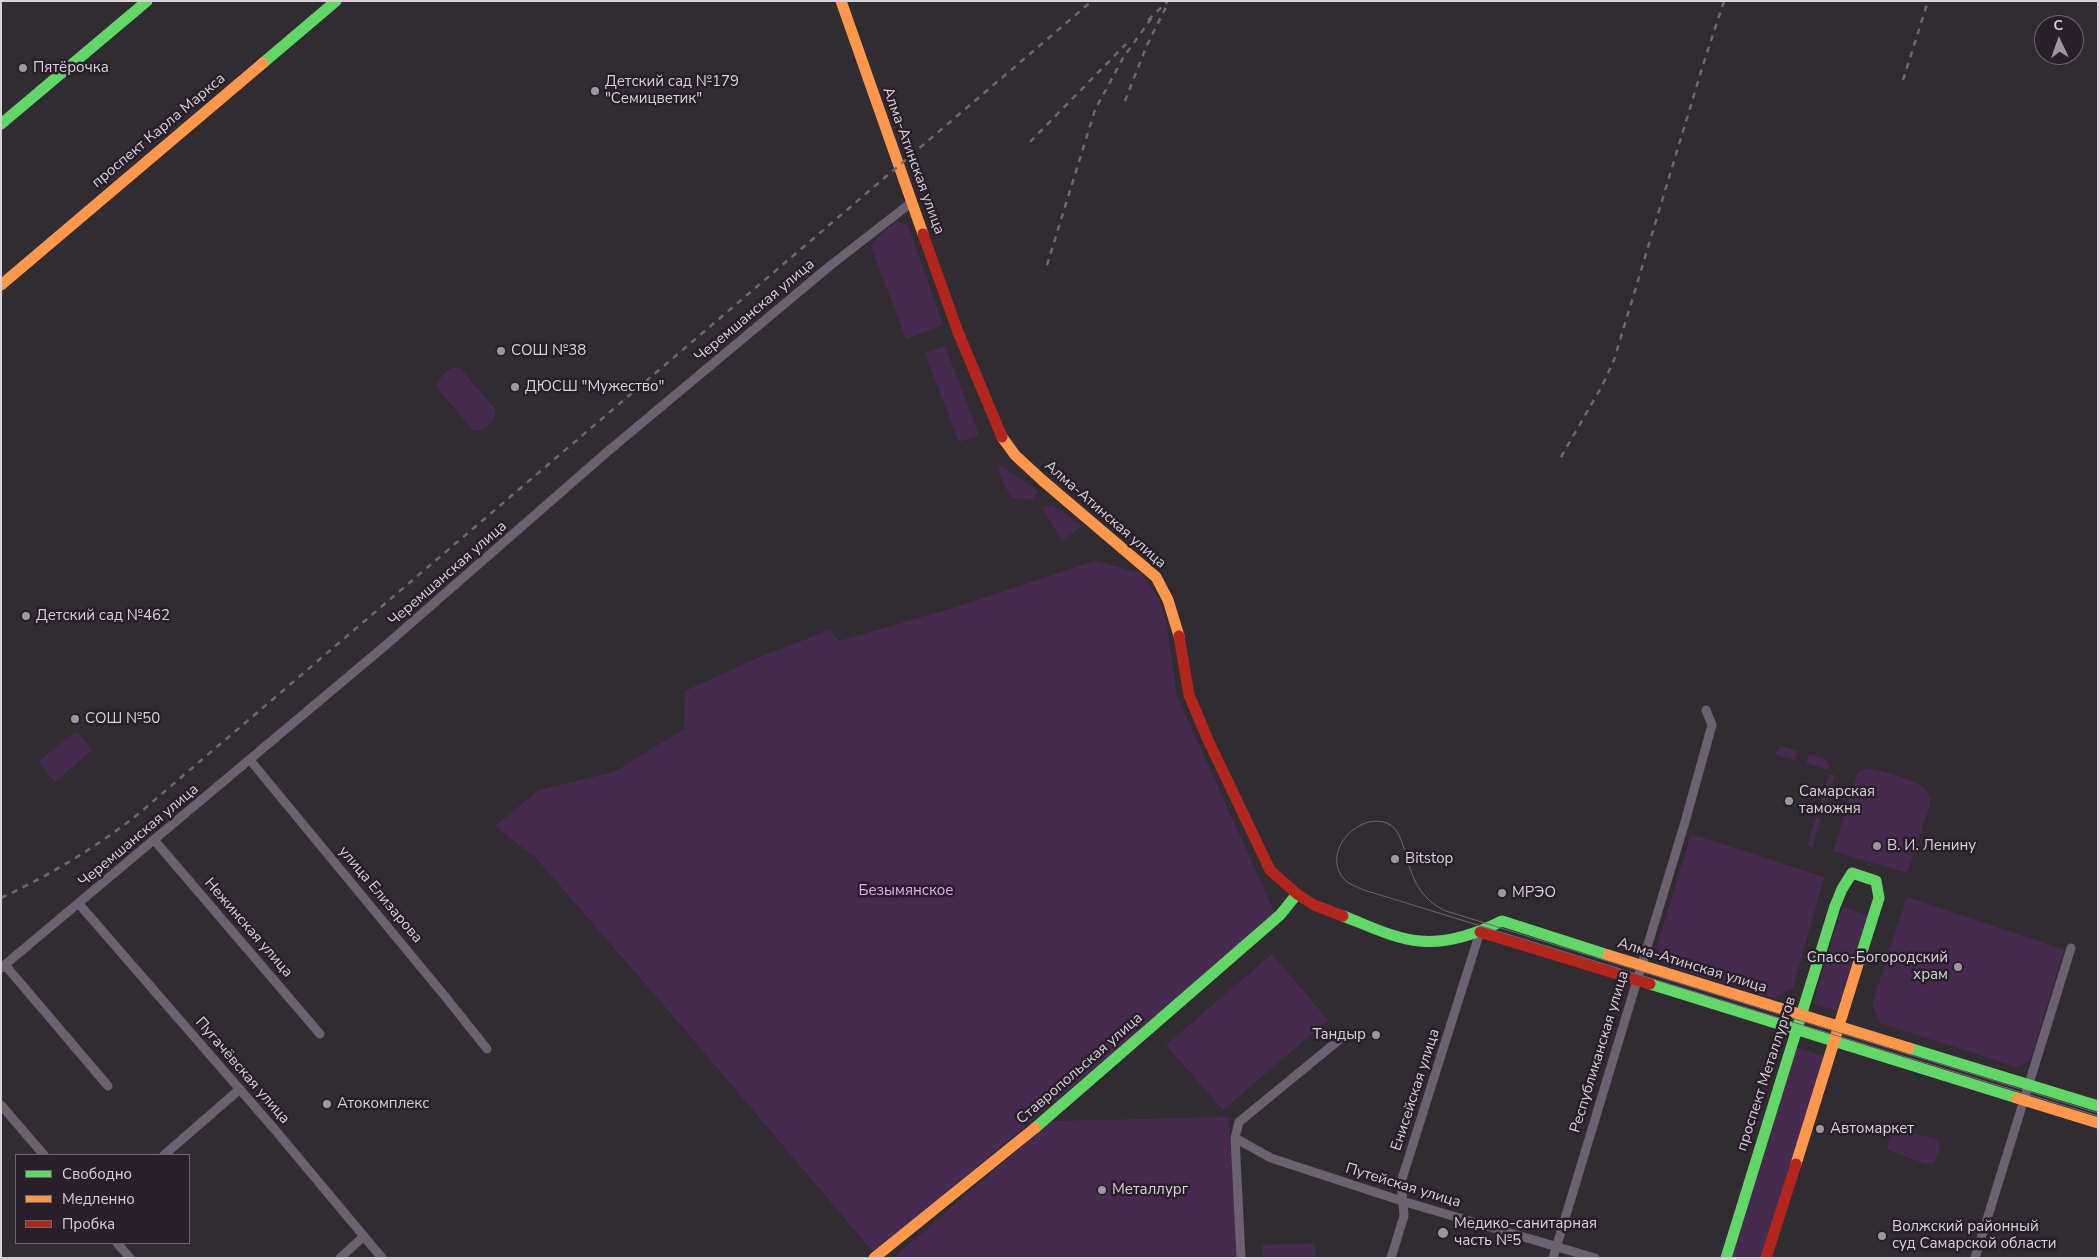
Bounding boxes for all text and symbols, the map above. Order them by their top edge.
north arrow [2034,15,2084,65]
text: С [2053,16,2063,35]
place label: Пятёрочка [33,59,109,77]
marker: Пятёрочка [17,62,29,74]
street label: проспект Карла Маркса [89,70,229,192]
place label: Детский сад №179 "Семицветик" [605,73,739,108]
marker: Детский сад №179 "Семицветик" [589,85,601,97]
street label: Алма-Атинская улица [878,85,948,237]
street label: Черемшанская улица [691,256,819,366]
place label: СОШ №38 [511,342,586,360]
marker: СОШ №38 [495,345,507,357]
place label: ДЮСШ "Мужество" [525,378,664,396]
marker: ДЮСШ "Мужество" [509,381,521,393]
street label: Алма-Атинская улица [1041,457,1169,573]
street label: Черемшанская улица [385,518,511,630]
place label: Детский сад №462 [36,607,170,625]
marker: Детский сад №462 [20,610,32,622]
place label: СОШ №50 [85,710,160,728]
marker: СОШ №50 [69,713,81,725]
street label: Черемшанская улица [75,781,203,891]
place label: Самарская таможня [1799,783,1875,818]
marker: Самарская таможня [1783,795,1795,807]
place label: В. И. Ленину [1887,837,1976,855]
marker: В. И. Ленину [1871,840,1883,852]
street label: улица Елизарова [334,843,426,947]
place label: Bitstop [1405,850,1453,868]
marker: Bitstop [1389,853,1401,865]
street label: Нежинская улица [200,875,296,981]
park label: Безымянское [859,882,953,900]
place label: МРЭО [1512,884,1556,902]
marker: МРЭО [1496,887,1508,899]
street label: Алма-Атинская улица [1615,935,1769,997]
place label: Спасо-Богородский храм [1807,949,1948,984]
marker: Спасо-Богородский храм [1952,961,1964,973]
street label: Республиканская улица [1567,969,1633,1135]
street label: проспект Металлургов [1733,994,1801,1154]
street label: Ставропольская улица [1013,1009,1147,1129]
street label: Пугачёвская улица [191,1014,293,1128]
place label: Тандыр [1313,1026,1366,1044]
street label: Енисейская улица [1388,1027,1444,1153]
marker: Тандыр [1370,1029,1382,1041]
place label: Атокомплекс [337,1095,429,1113]
marker: Атокомплекс [321,1098,333,1110]
place label: Автомаркет [1830,1120,1914,1138]
marker: Автомаркет [1814,1123,1826,1135]
legend [15,1154,190,1244]
street label: Путейская улица [1343,1160,1463,1212]
text: Свободно [62,1164,132,1184]
place label: Металлург [1112,1181,1188,1199]
marker: Металлург [1096,1184,1108,1196]
text: Медленно [62,1189,135,1209]
text: Пробка [62,1214,115,1234]
place label: Медико-санитарная часть №5 [1454,1215,1597,1250]
place label: Волжский районный суд Самарской области [1892,1218,2057,1253]
marker: Медико-санитарная часть №5 [1436,1226,1450,1240]
marker: Волжский районный суд Самарской области [1876,1230,1888,1242]

